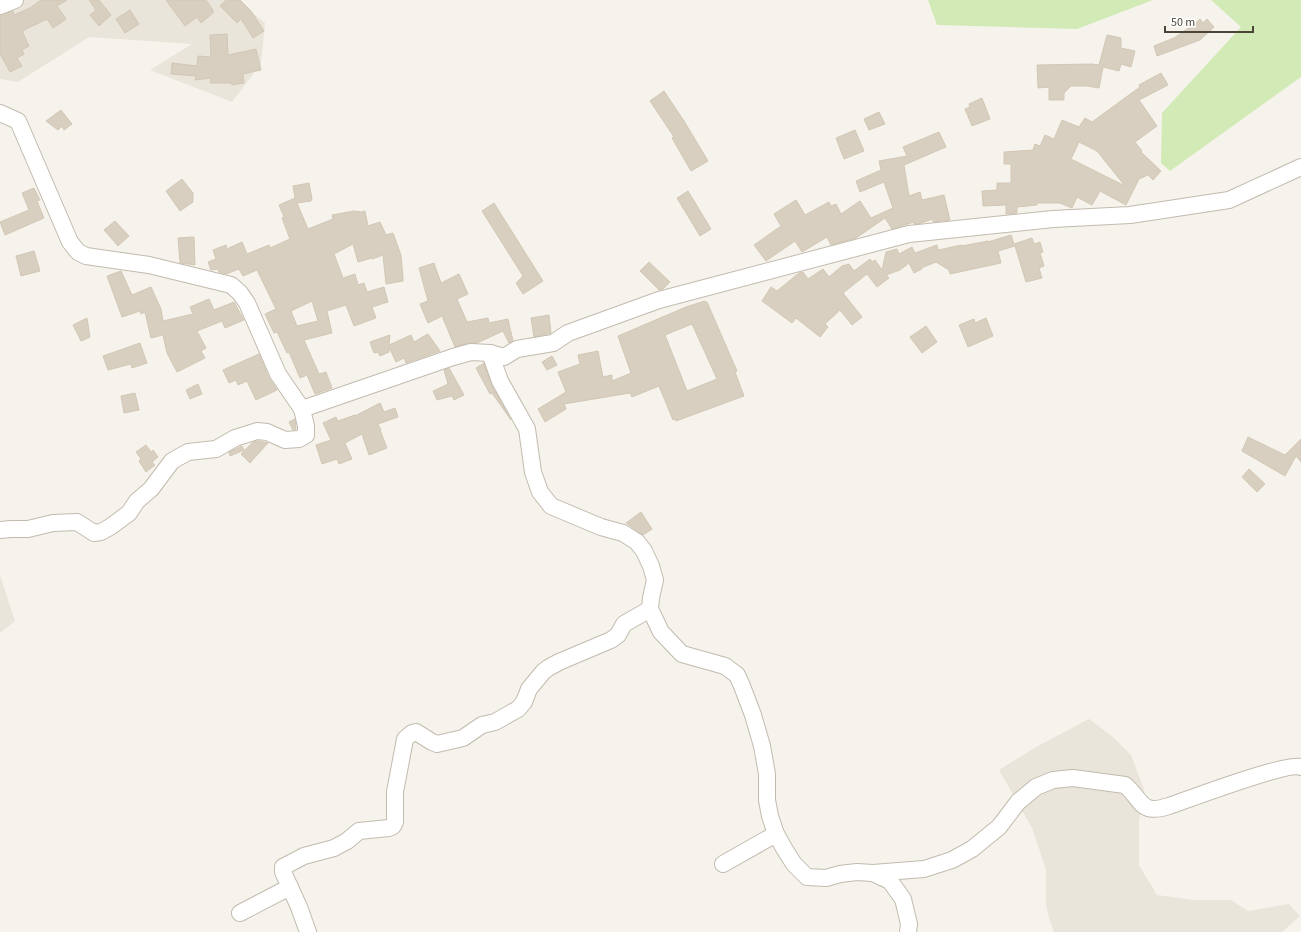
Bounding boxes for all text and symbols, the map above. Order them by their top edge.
scale bar [1165,8,1253,34]
text: 50 m [1171,14,1195,31]

